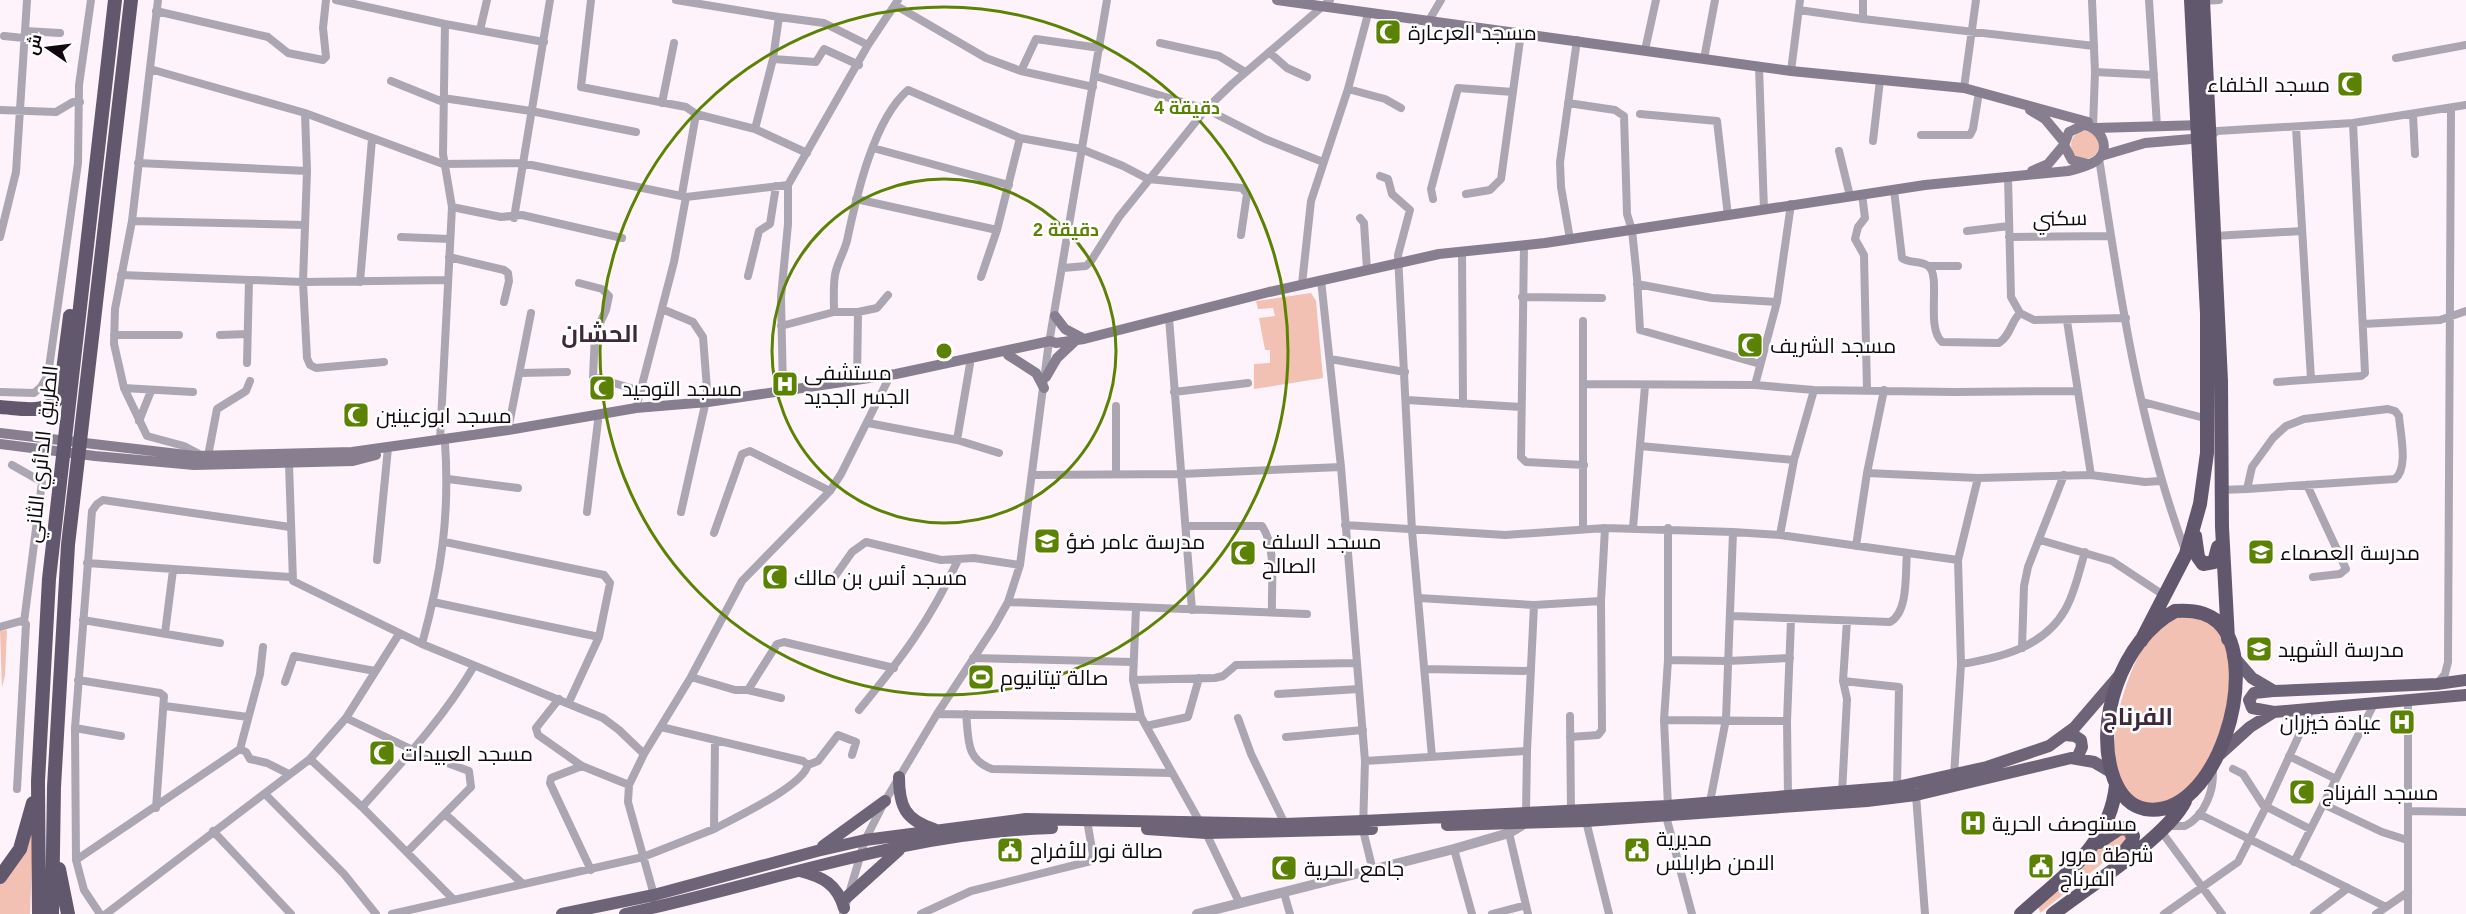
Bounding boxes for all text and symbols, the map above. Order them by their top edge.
mosque icon: مسجد العرعارة [1373,17,1403,47]
north arrow [18,18,78,78]
place label: مسجد العرعارة [1408,21,1537,45]
text: ش [23,32,46,57]
mosque icon: مسجد الخلفاء [2335,69,2365,99]
place label: مسجد الخلفاء [2207,73,2330,96]
text: 4 دقيقة [1154,98,1220,118]
street label: سكني [2033,206,2088,235]
text: 2 دقيقة [1033,220,1099,240]
district label: الحشان [561,320,639,348]
mosque icon: مسجد الشريف [1735,330,1765,360]
place label: مسجد الشريف [1770,334,1896,358]
centre of rings [934,341,954,361]
place label: مستشفى الجسر الجديد [804,361,910,409]
street label: الطريق الدائري الثاني [20,364,67,544]
hospital icon: مستشفى الجسر الجديد [770,369,800,399]
mosque icon: مسجد التوحيد [587,373,617,403]
place label: مسجد التوحيد [622,377,742,401]
mosque icon: مسجد ابوزعينين [341,400,371,430]
place label: مسجد ابوزعينين [376,404,512,429]
school or university icon: مدرسة عامر ضؤ [1032,526,1062,556]
place label: مدرسة عامر ضؤ [1066,530,1205,554]
place label: مسجد السلف الصالح [1262,530,1381,580]
school or university icon: مدرسة العصماء [2246,537,2276,567]
mosque icon: مسجد السلف الصالح [1228,538,1258,568]
place label: مدرسة العصماء [2280,541,2420,565]
mosque icon: مسجد أنس بن مالك [760,562,790,592]
place label: مسجد أنس بن مالك [794,565,967,591]
school or university icon: مدرسة الشهيد [2244,634,2274,664]
place label: مدرسة الشهيد [2278,638,2404,663]
sports icon: صالة تيتانيوم [966,662,996,692]
place label: صالة تيتانيوم [1000,666,1108,692]
district label: الفرناج [2103,703,2173,733]
hospital icon: عيادة خيزران [2387,707,2417,737]
place label: عيادة خيزران [2280,711,2382,736]
mosque icon: مسجد العبيدات [367,738,397,768]
place label: مسجد العبيدات [401,742,533,765]
mosque icon: مسجد الفرناج [2287,777,2317,807]
place label: مسجد الفرناج [2322,781,2438,807]
hospital icon: مستوصف الحرية [1958,808,1988,838]
place label: مستوصف الحرية [1992,812,2137,836]
place label: مديرية الامن طرابلس [1656,827,1775,876]
public building icon: صالة نور للأفراح [995,835,1025,865]
public building icon: مديرية الامن طرابلس [1622,835,1652,865]
place label: صالة نور للأفراح [1030,839,1163,865]
place label: شرطة مرور الفرناج [2059,843,2154,893]
public building icon: شرطة مرور الفرناج [2026,851,2056,881]
mosque icon: جامع الحرية [1269,853,1299,883]
place label: جامع الحرية [1304,857,1404,883]

